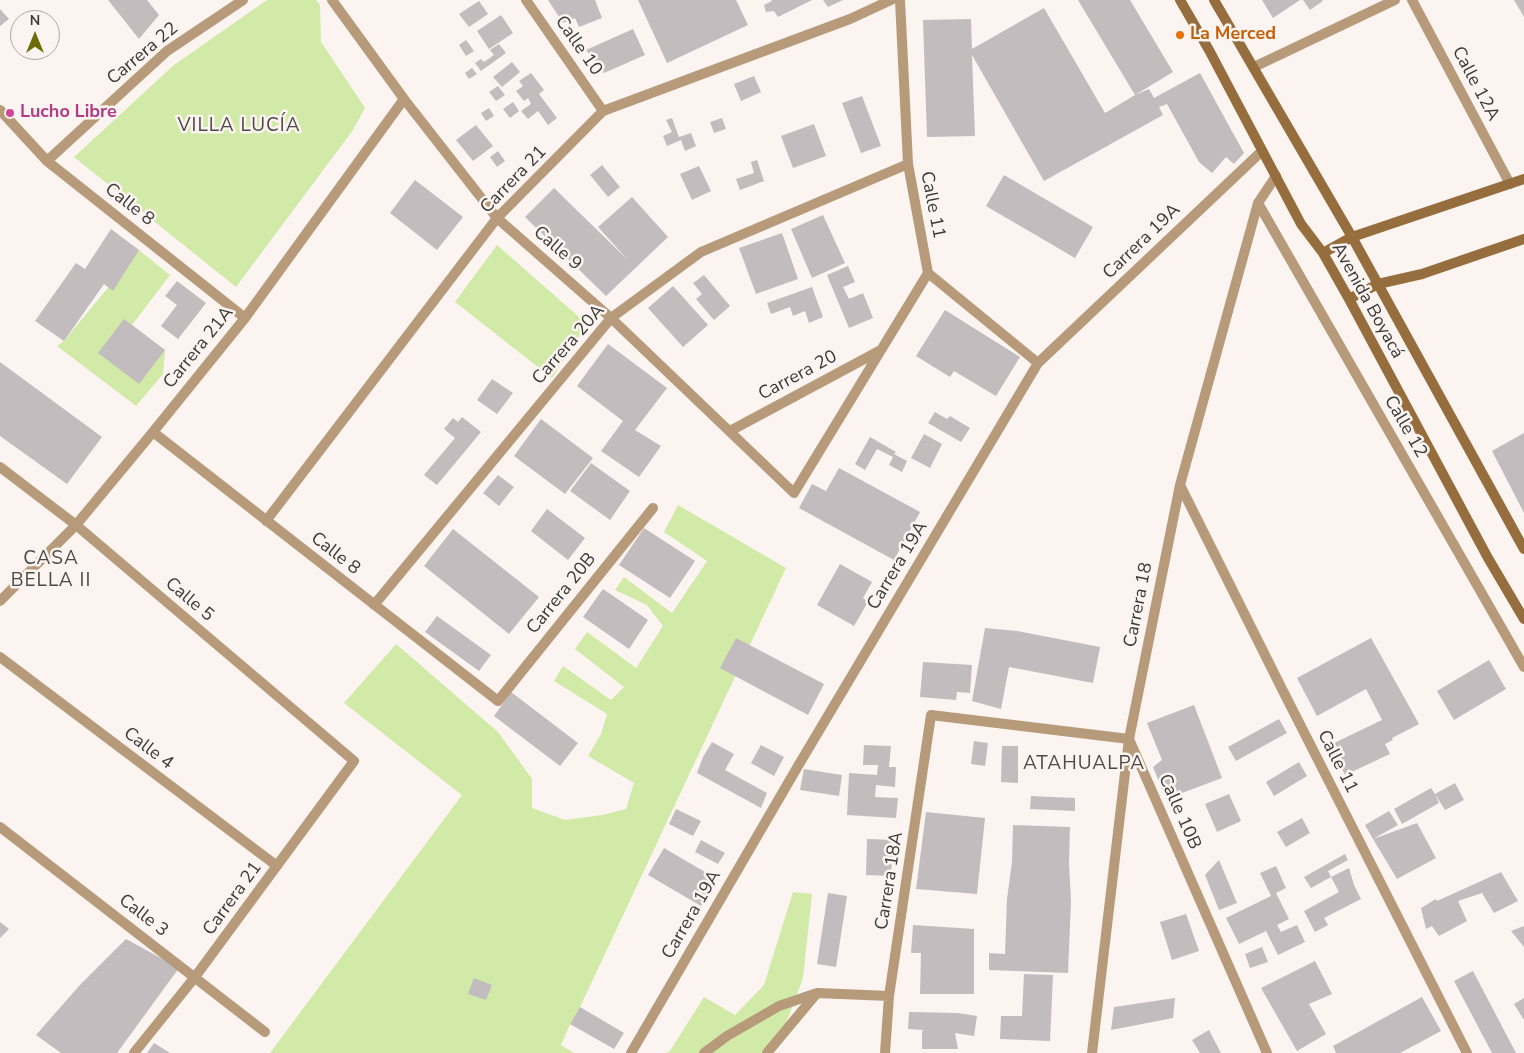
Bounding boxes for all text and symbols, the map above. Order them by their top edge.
north arrow [10,10,60,60]
text: N [30,11,40,30]
street label: Calle 10 [550,12,606,80]
street label: Carrera 22 [103,18,183,90]
place label: La Merced [1190,24,1276,46]
marker: La Merced [1174,29,1186,41]
street label: Calle 12A [1446,43,1504,125]
place label: Lucho Libre [20,102,117,124]
marker: Lucho Libre [4,107,16,119]
district label: VILLA LUCÍA [176,115,302,137]
street label: Carrera 21 [476,142,552,218]
street label: Calle 11 [915,170,949,240]
street label: Calle 8 [100,179,158,231]
street label: Carrera 19A [1099,200,1185,284]
street label: Calle 9 [528,222,586,276]
street label: Avenida Boyacá [1326,239,1408,363]
street label: Carrera 20A [528,301,610,389]
street label: Carrera 21A [159,303,239,393]
street label: Carrera 20 [755,346,841,406]
street label: Calle 12 [1379,392,1431,462]
street label: Carrera 19A [863,518,933,614]
street label: Calle 8 [306,528,364,580]
district label: CASA BELLA II [10,548,92,592]
street label: Carrera 20B [523,549,601,639]
street label: Carrera 18 [1120,561,1158,649]
street label: Calle 5 [160,573,218,627]
street label: Calle 4 [119,723,177,775]
street label: Calle 11 [1312,727,1362,797]
district label: ATAHUALPA [1022,753,1146,775]
street label: Calle 10B [1153,771,1205,853]
street label: Carrera 18A [872,830,908,932]
street label: Carrera 21 [199,858,267,940]
street label: Carrera 19A [658,867,726,963]
street label: Calle 3 [114,890,172,942]

